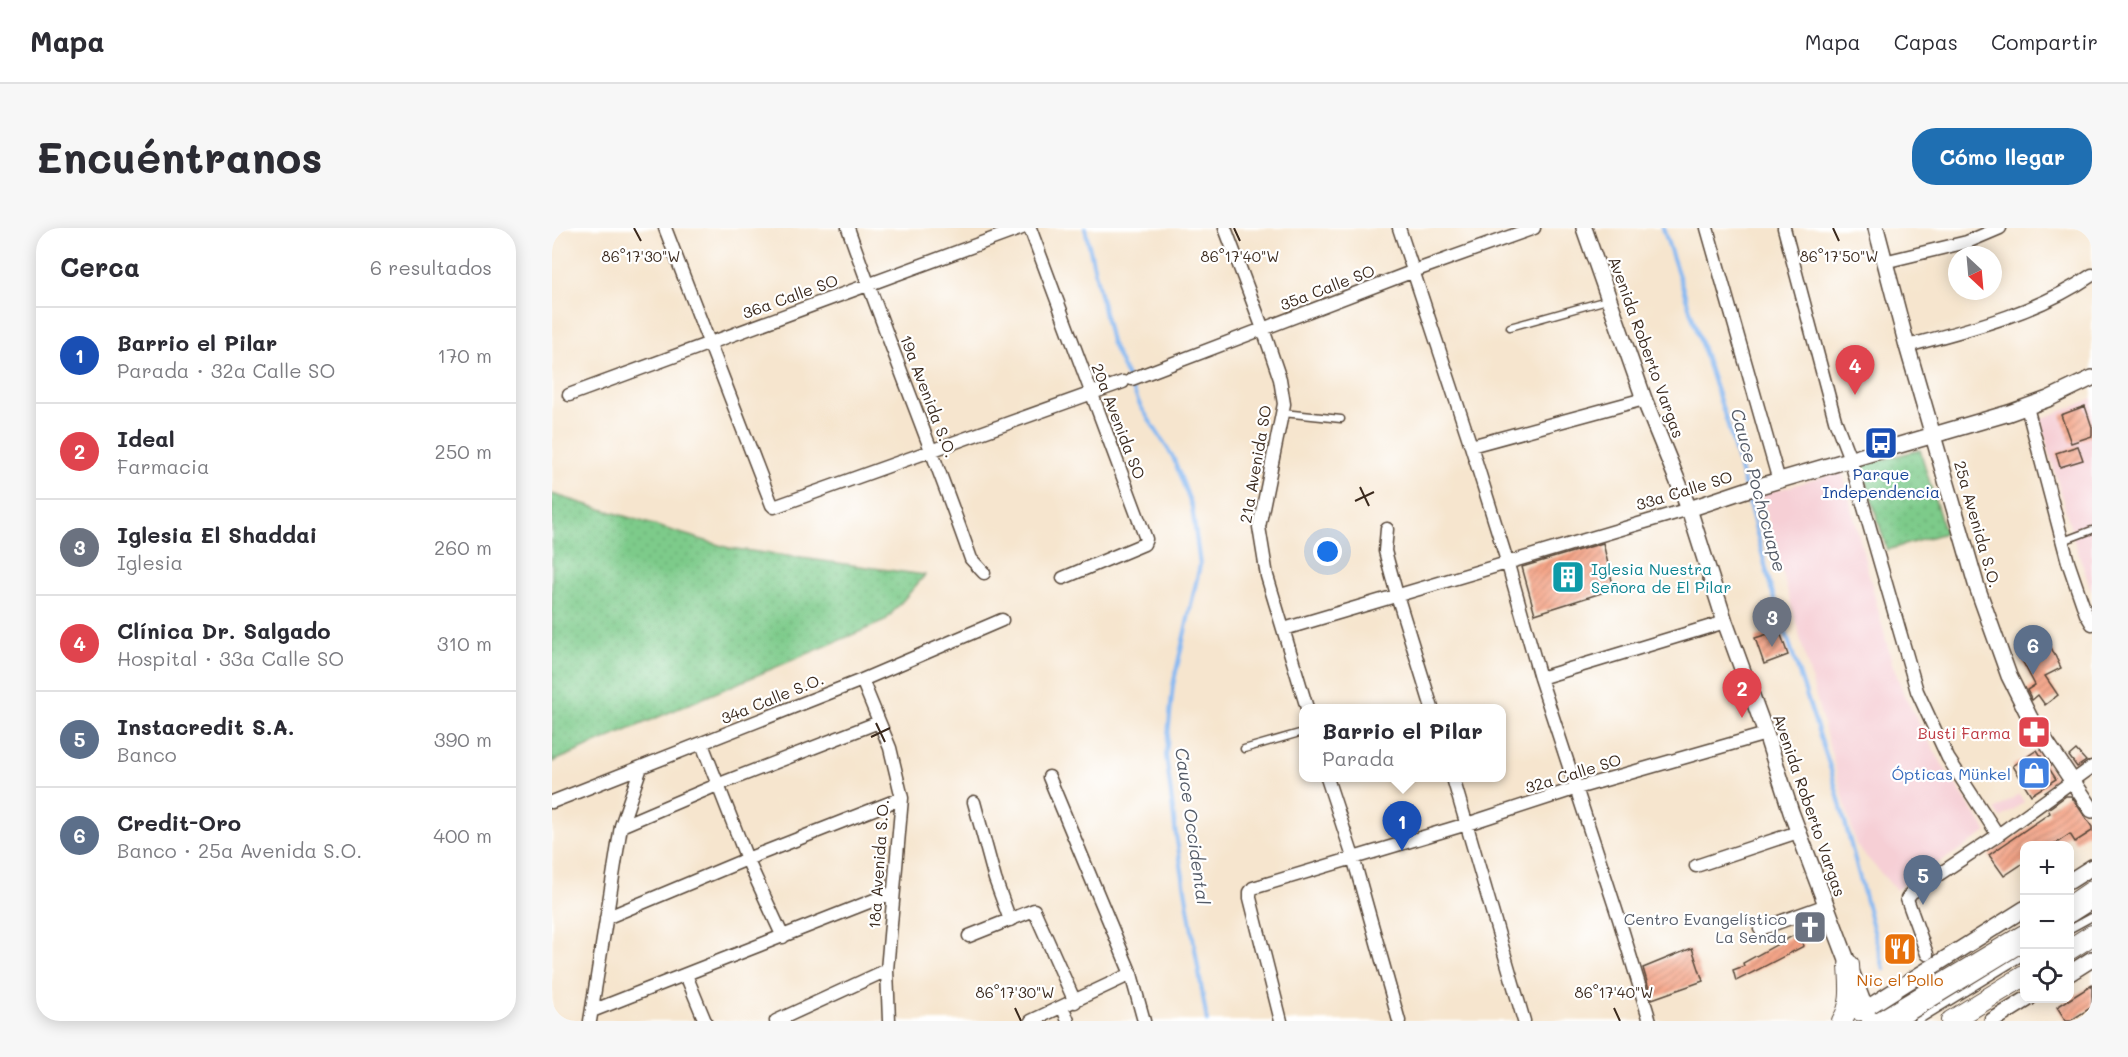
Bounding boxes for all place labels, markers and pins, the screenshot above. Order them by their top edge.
pin: 4 [1836,346,1874,395]
bus stop icon: Parque Independencia [1863,425,1899,461]
place label: Parque Independencia [1822,463,1940,502]
place label: Iglesia Nuestra Señora de El Pilar [1591,558,1732,597]
building icon: Iglesia Nuestra Señora de El Pilar [1550,559,1586,595]
pin: 3 [1752,598,1792,647]
pin: 6 [2014,626,2052,675]
pin: 2 [1722,668,1762,718]
pharmacy icon: Busti Farma [2016,714,2052,750]
place label: Busti Farma [1918,722,2011,743]
shop icon: Ópticas Münkel [2016,755,2052,791]
place label: Ópticas Münkel [1891,763,2011,784]
pin: 1 [1382,802,1422,851]
pin: 5 [1904,856,1942,905]
place label: Centro Evangelístico La Senda [1624,908,1787,947]
church icon: Centro Evangelístico La Senda [1792,909,1828,945]
restaurant icon: Nic el Pollo [1882,931,1918,967]
place label: Nic el Pollo [1856,969,1944,990]

